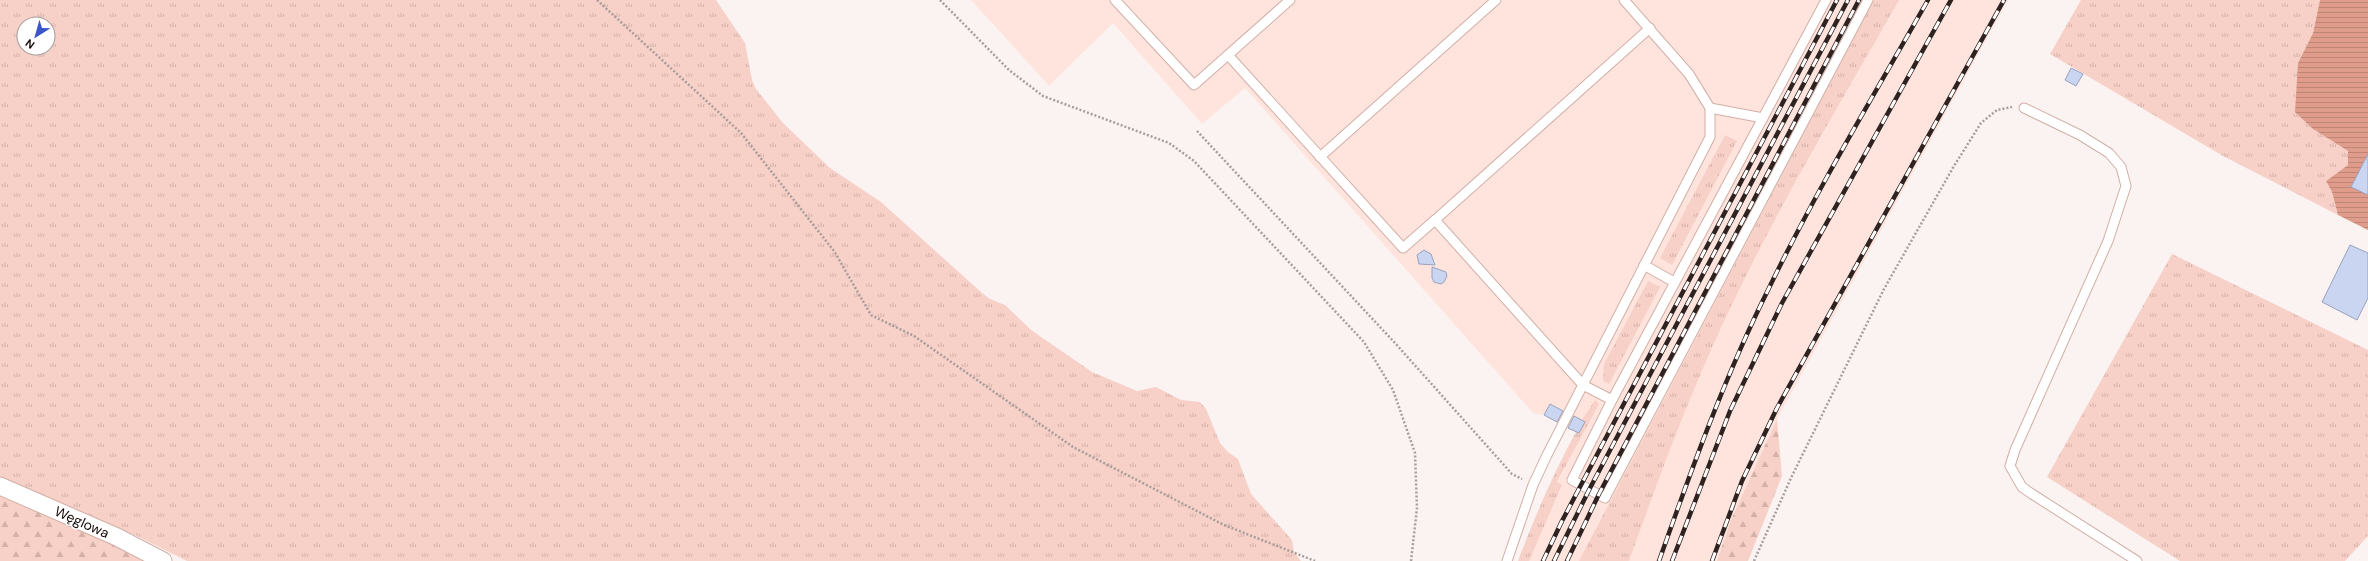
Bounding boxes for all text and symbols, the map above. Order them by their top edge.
north arrow [16,16,56,56]
text: N [23,36,37,52]
street label: Węglowa [52,502,112,542]

